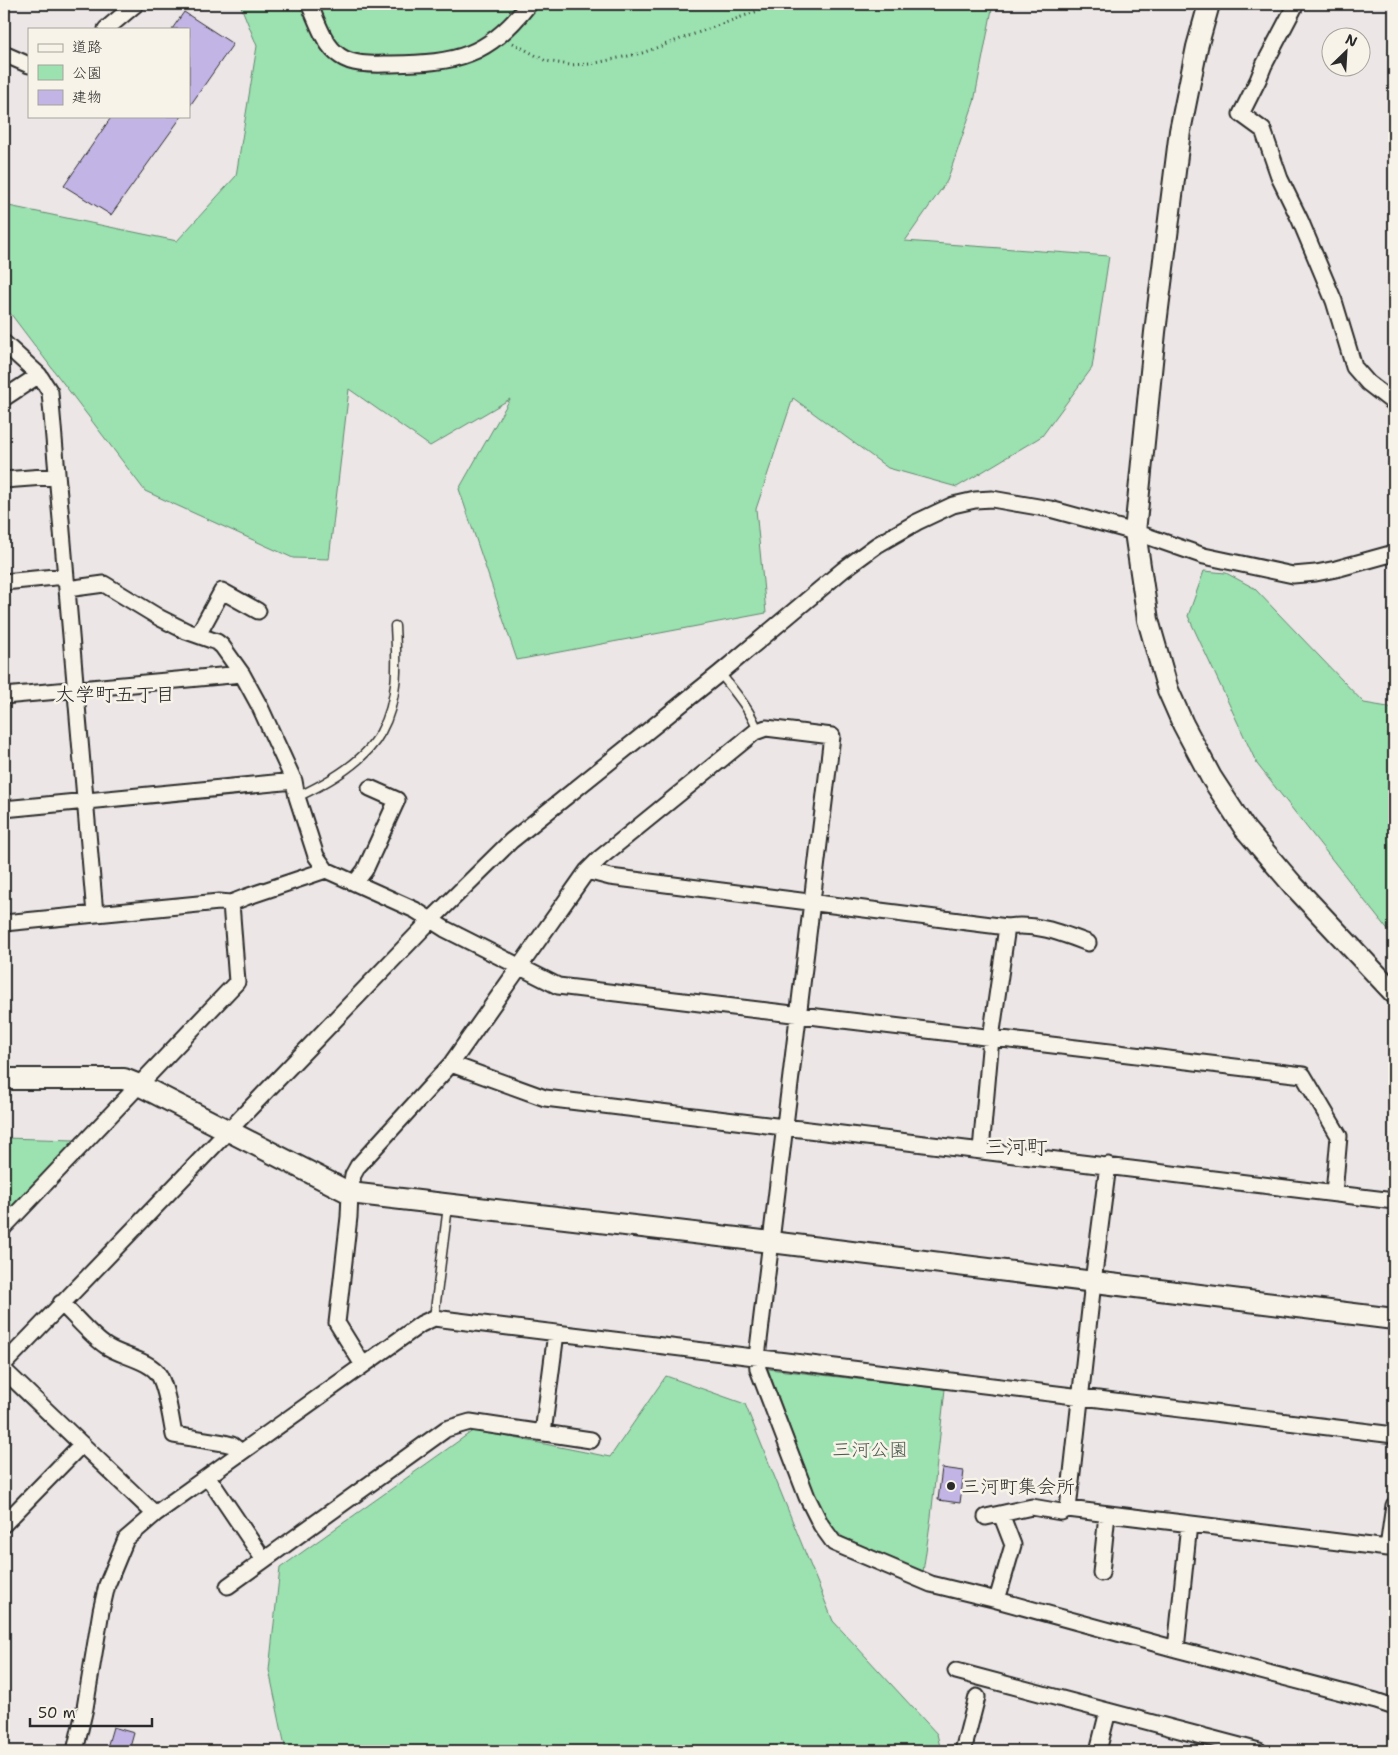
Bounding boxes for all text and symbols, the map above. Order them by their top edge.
legend [28,28,190,118]
north arrow [1320,28,1370,78]
text: N [1343,30,1360,51]
text: 道路 [72,37,102,57]
text: 公園 [72,63,102,83]
text: 建物 [72,87,102,107]
district label: 大学町五丁目 [55,681,175,707]
district label: 三河町 [985,1133,1048,1161]
park label: 三河公園 [832,1437,908,1462]
place label: 三河町集会所 [961,1474,1075,1499]
marker: 三河町集会所 [945,1480,957,1492]
scale bar [30,1695,152,1727]
text: 50 m [38,1703,76,1723]

